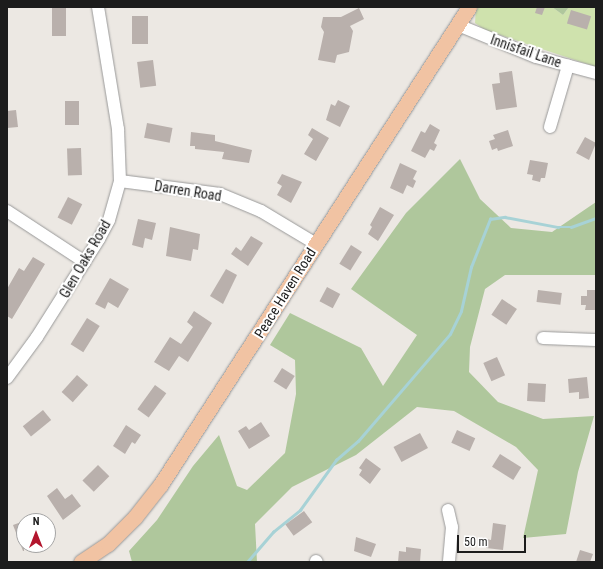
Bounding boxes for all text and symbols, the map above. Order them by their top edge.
street label: Innisfail Lane [488,31,564,71]
street label: Darren Road [153,177,223,205]
street label: Glen Oaks Road [56,217,114,301]
street label: Peace Haven Road [251,245,319,341]
north arrow [16,513,56,553]
text: N [33,515,39,528]
scale bar [459,527,528,553]
text: 50 m [464,535,488,549]

